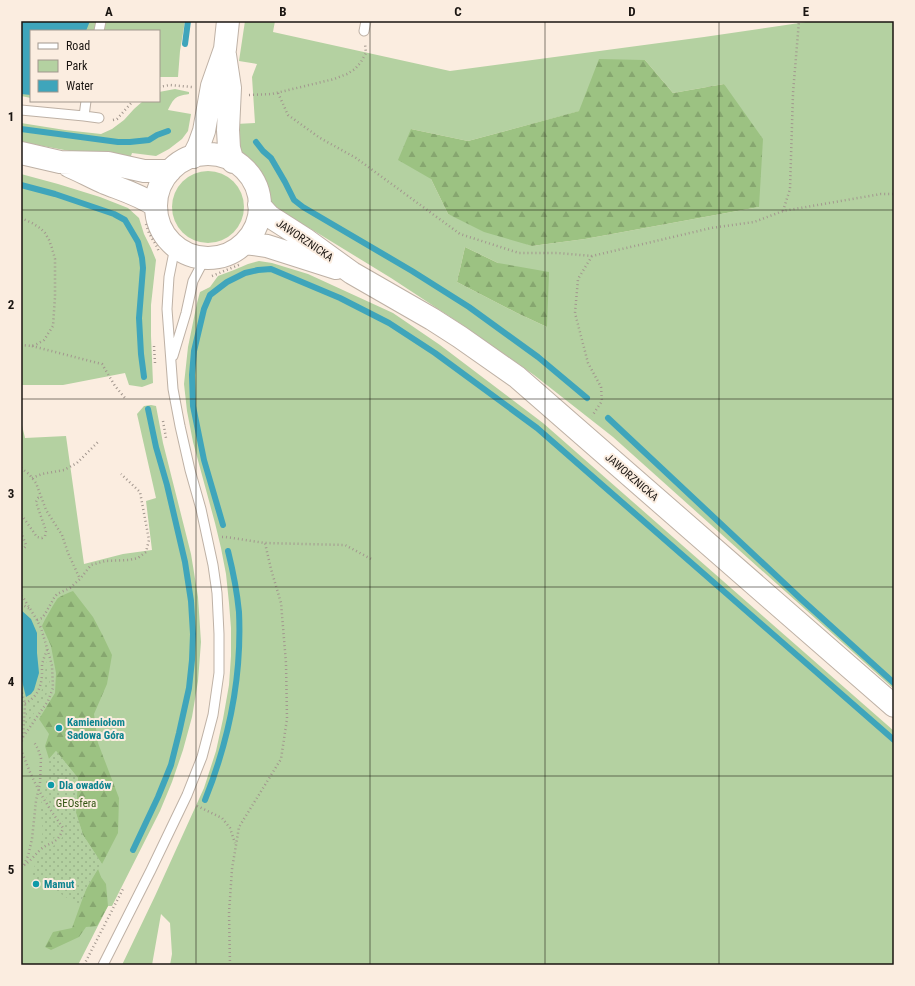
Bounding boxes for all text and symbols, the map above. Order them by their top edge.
text: A [105,4,113,19]
text: B [279,4,287,19]
text: C [454,4,462,19]
text: D [628,4,636,19]
text: E [803,4,810,19]
legend [30,30,160,102]
text: Road [66,39,90,53]
text: Park [66,59,88,73]
text: Water [66,79,94,93]
text: 1 [8,109,14,124]
street label: JAWORZNICKA [274,217,336,265]
text: 2 [8,297,15,312]
street label: JAWORZNICKA [603,451,661,504]
text: 3 [8,486,14,501]
text: 4 [8,674,15,689]
place label: Kamieniołom Sadowa Góra [67,716,125,742]
marker: Kamieniołom Sadowa Góra [54,723,64,733]
place label: Dla owadów [59,779,111,792]
marker: Dla owadów [46,780,56,790]
park label: GEOsfera [56,797,96,810]
text: 5 [8,862,15,877]
place label: Mamut [44,878,75,891]
marker: Mamut [31,879,41,889]

